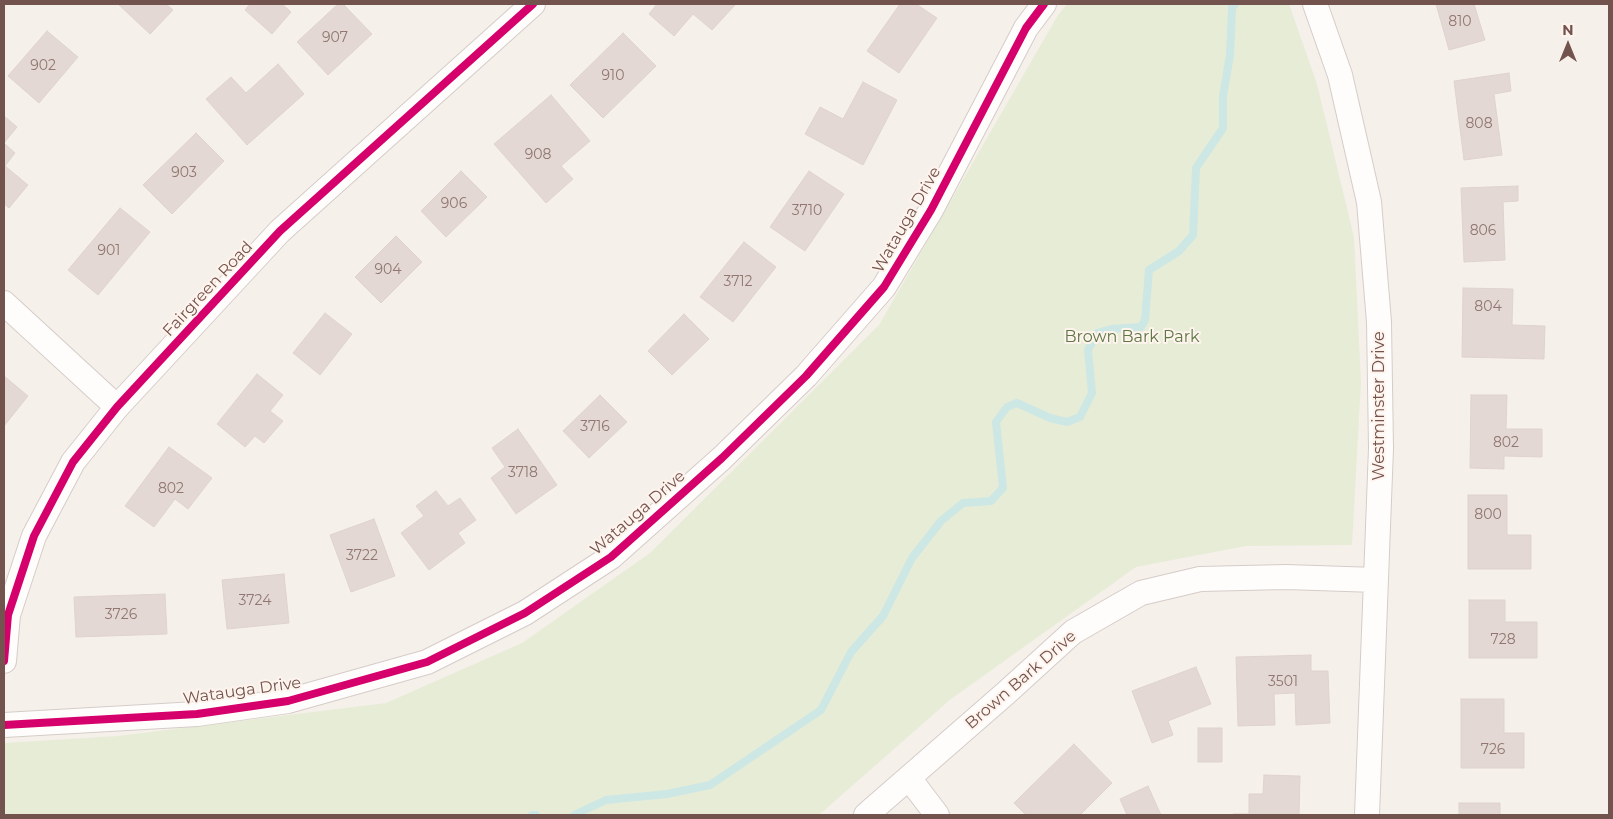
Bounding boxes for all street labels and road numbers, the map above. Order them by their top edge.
street label: Watauga Drive [869,164,945,276]
street label: Fairgreen Road [159,237,257,341]
street label: Westminster Drive [1369,331,1389,481]
street label: Watauga Drive [587,467,689,559]
street label: Brown Bark Drive [962,627,1080,733]
street label: Watauga Drive [182,673,302,709]

